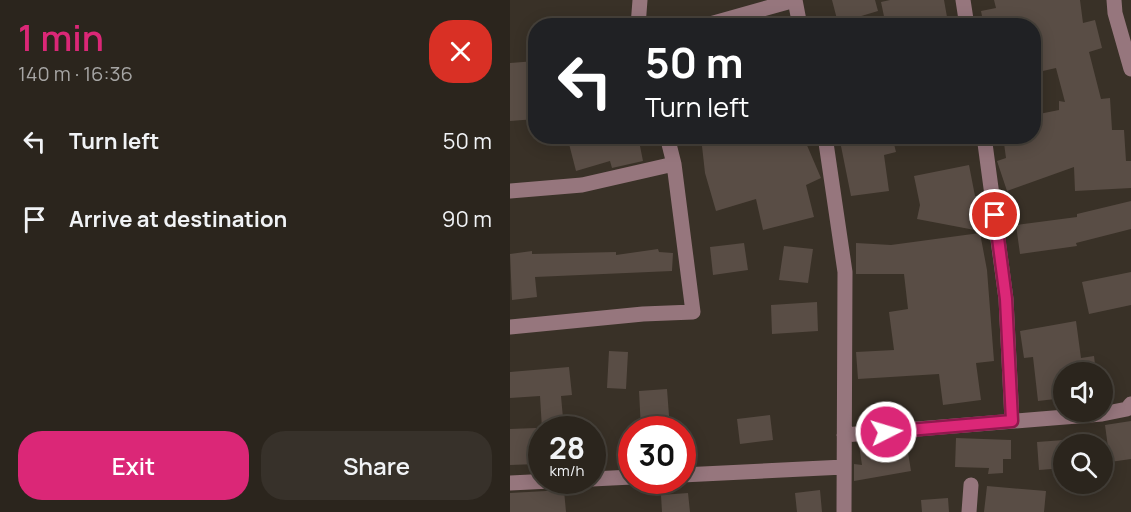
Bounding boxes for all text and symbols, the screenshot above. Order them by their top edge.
text: 1 min [18,13,104,62]
button: close [429,20,492,83]
text: 50 m [645,33,743,91]
icon: left [546,42,624,120]
text: 140 m · 16:36 [18,60,133,87]
text: Turn left [645,88,749,125]
icon: left [18,125,51,158]
text: Turn left [69,126,159,156]
text: 50 m [443,126,492,156]
pin [969,189,1020,240]
icon: arrive [978,198,1011,231]
icon: arrive [18,203,51,236]
text: Arrive at destination [69,204,287,234]
text: 90 m [442,204,492,234]
map controls [1053,362,1113,494]
button: sound [1053,362,1113,422]
position arrow [854,400,918,464]
speed limit sign: 30 [618,416,696,494]
text: 28 [549,427,585,468]
button: Exit [18,431,249,500]
button: Share [261,431,492,500]
button: search [1053,434,1113,494]
text: km/h [550,460,584,481]

